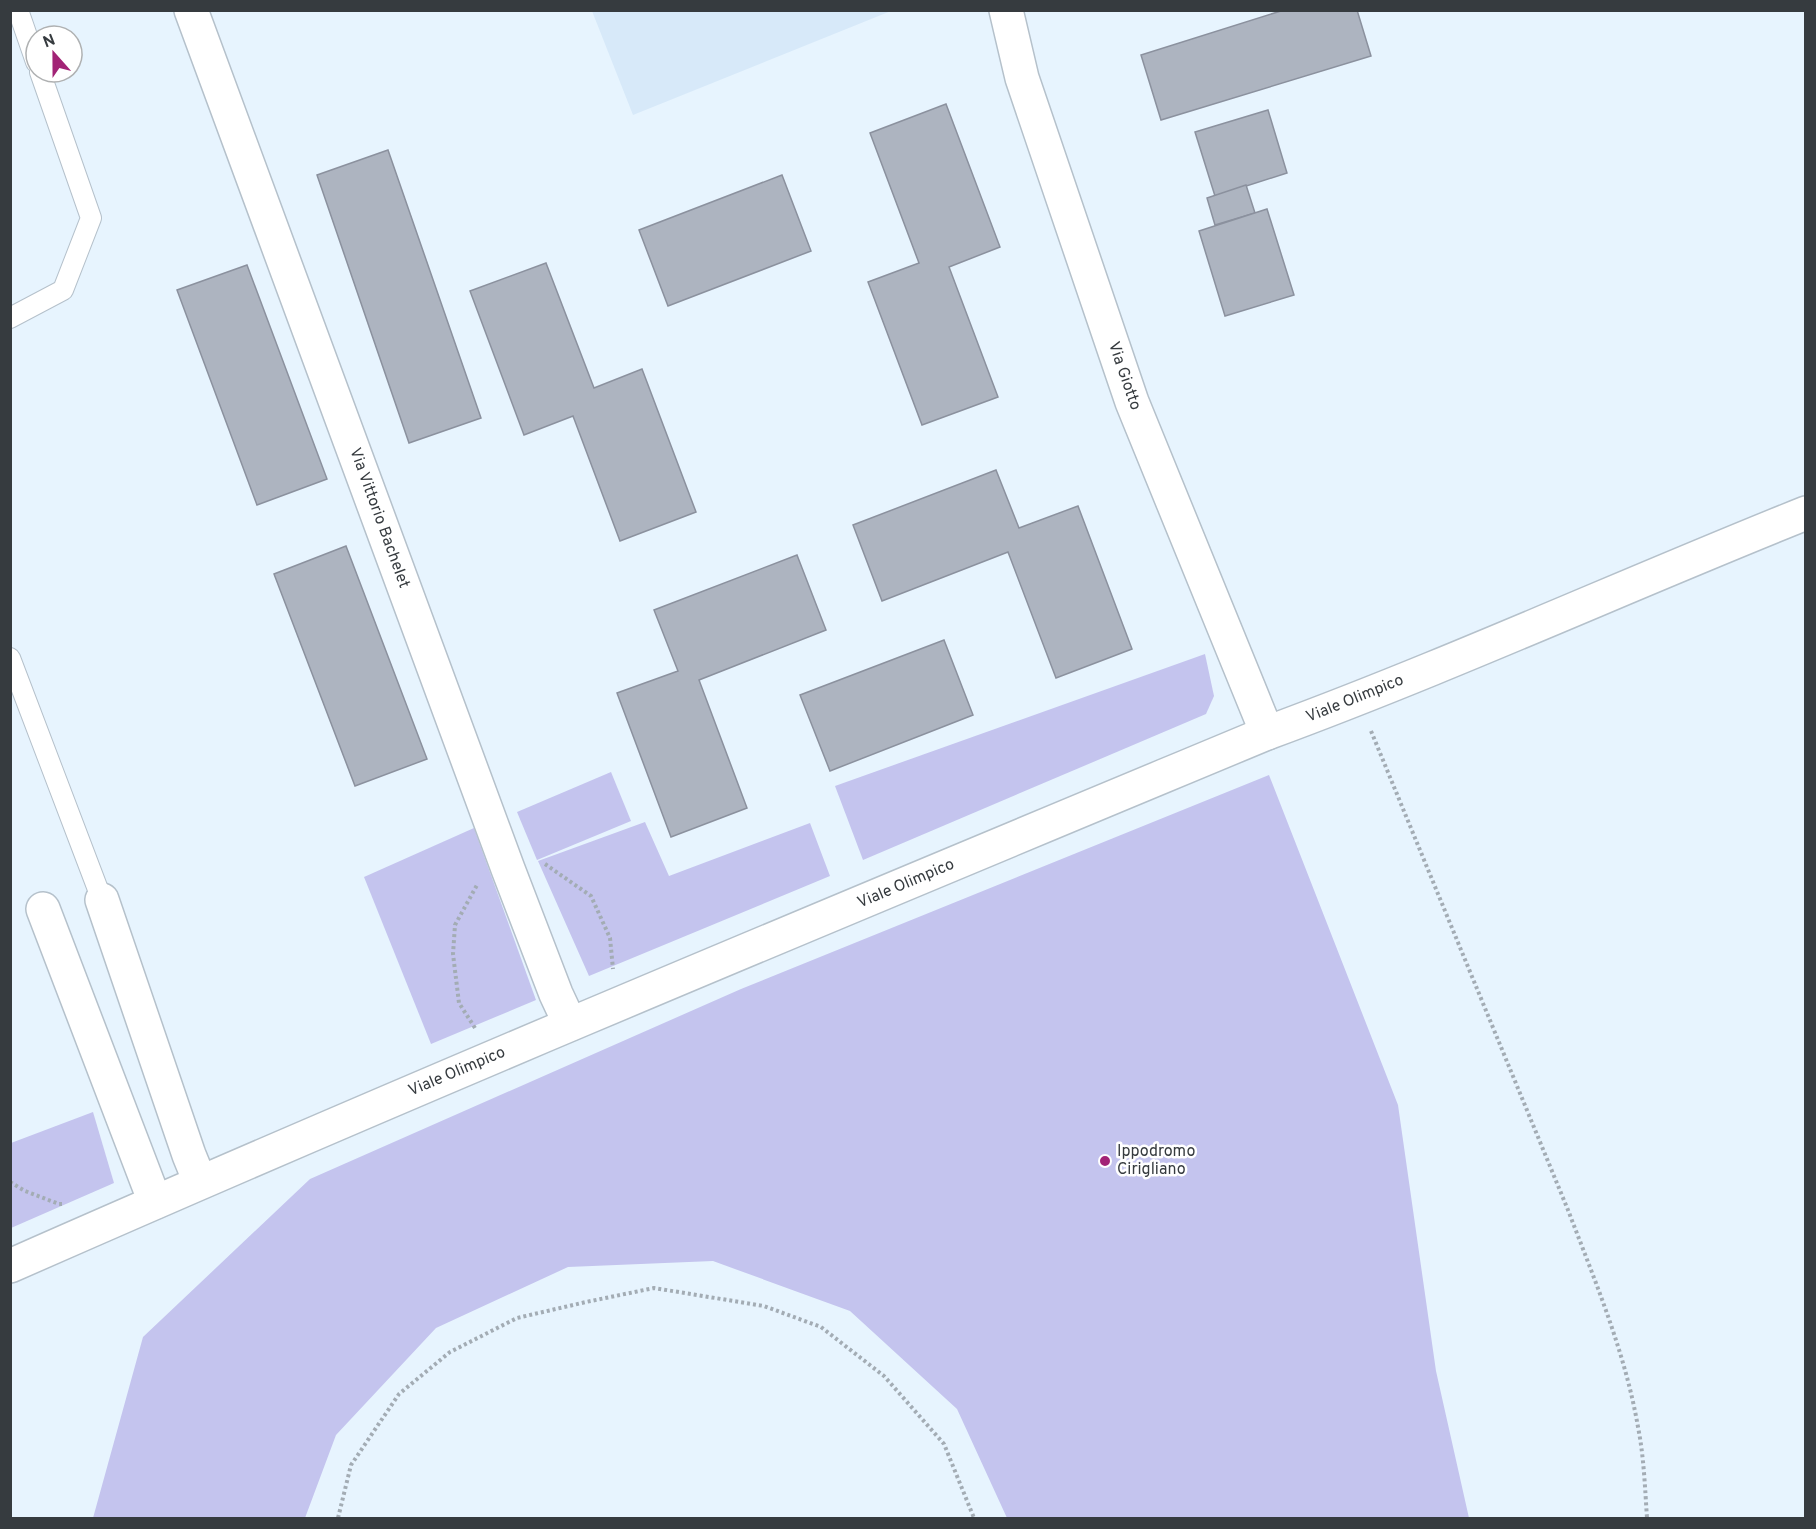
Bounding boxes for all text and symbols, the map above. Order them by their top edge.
north arrow [24,24,84,84]
text: N [40,30,58,53]
street label: Via Giotto [1103,339,1145,413]
street label: Via Vittorio Bachelet [344,445,414,591]
street label: Viale Olimpico [1303,670,1407,728]
street label: Viale Olimpico [855,855,958,913]
street label: Viale Olimpico [406,1043,509,1101]
place label: Ippodromo Cirigliano [1117,1142,1195,1180]
marker: Ippodromo Cirigliano [1098,1154,1112,1168]

